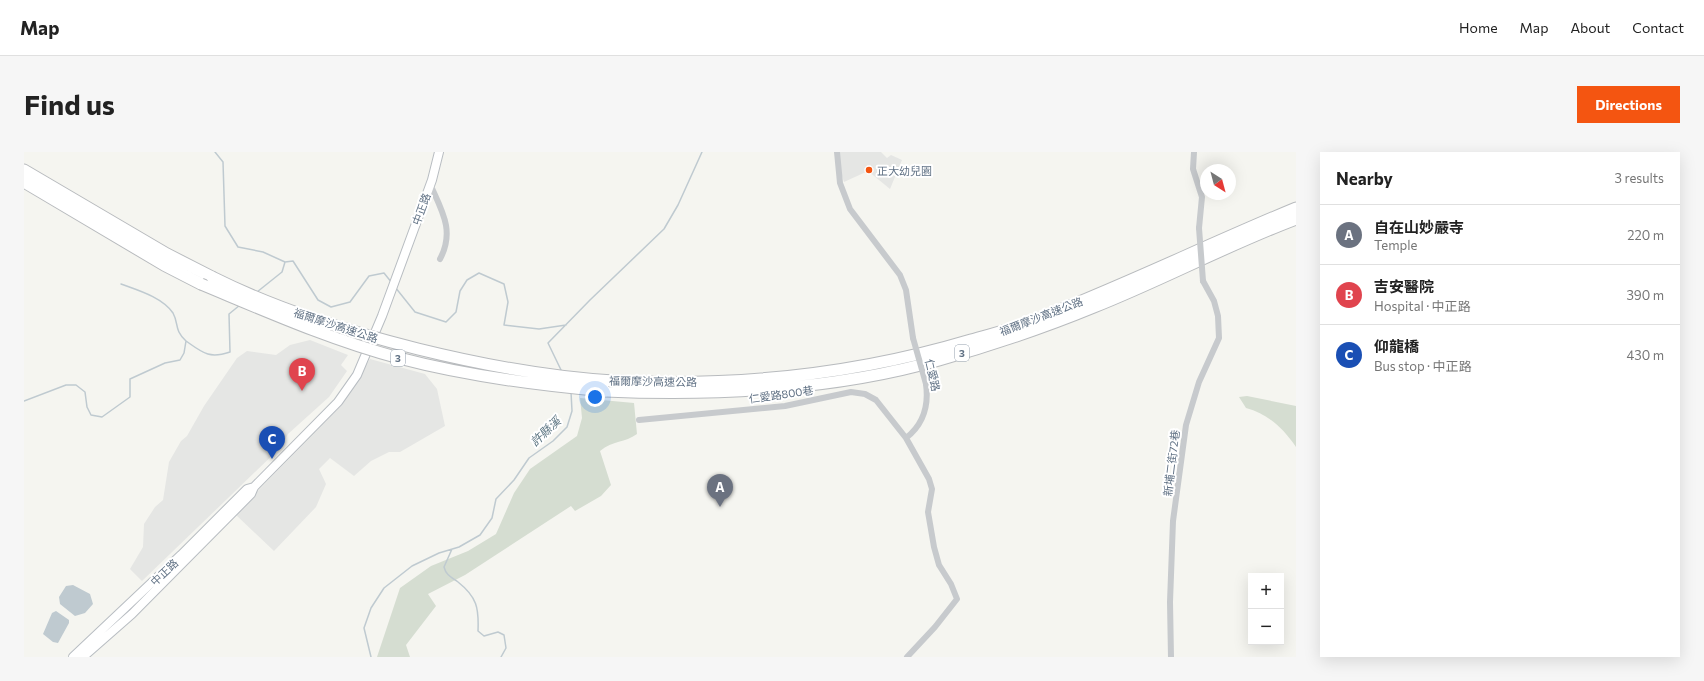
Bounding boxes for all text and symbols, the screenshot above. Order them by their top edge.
text: Map [20,16,59,39]
text: Home [1459,19,1498,36]
text: Map [1520,19,1548,36]
text: About [1570,19,1610,36]
text: Contact [1632,19,1684,36]
button: Directions [1577,86,1680,123]
text: Find us [24,87,115,121]
place label: 正大幼兒園 [877,164,932,177]
north arrow [1200,164,1236,200]
marker: 正大幼兒園 [864,165,874,175]
text: Nearby [1336,168,1393,189]
text: 3 results [1615,170,1664,186]
street label: 中正路 [409,191,433,227]
text: 自在山妙嚴寺 [1374,218,1464,236]
text: A [1344,227,1354,243]
text: 220 m [1627,227,1664,243]
text: Temple [1374,237,1417,253]
text: 吉安醫院 [1374,277,1434,295]
text: B [1345,287,1353,303]
text: 390 m [1626,287,1664,303]
street label: 福爾摩沙高速公路 [998,294,1084,338]
text: Hospital · 中正路 [1374,298,1471,314]
street label: 福爾摩沙高速公路 [292,305,380,345]
text: 仰龍橋 [1374,337,1419,355]
road number: 3 [955,345,969,361]
text: C [1345,347,1353,363]
text: 430 m [1626,347,1664,363]
road number: 3 [391,350,405,366]
street label: 仁愛路 [923,357,943,393]
pin: B [289,358,315,391]
text: Bus stop · 中正路 [1374,358,1472,374]
street label: 福爾摩沙高速公路 [609,374,697,388]
street label: 仁愛路800巷 [748,383,814,405]
your location [585,387,605,407]
water label: 許縣溪 [527,412,564,448]
pin: C [259,426,285,459]
street label: 新埔二街72巷 [1160,429,1182,497]
pin: A [707,474,733,507]
street label: 中正路 [147,556,181,588]
map controls [1248,573,1284,645]
button: + [1248,573,1284,609]
button: − [1248,609,1284,645]

